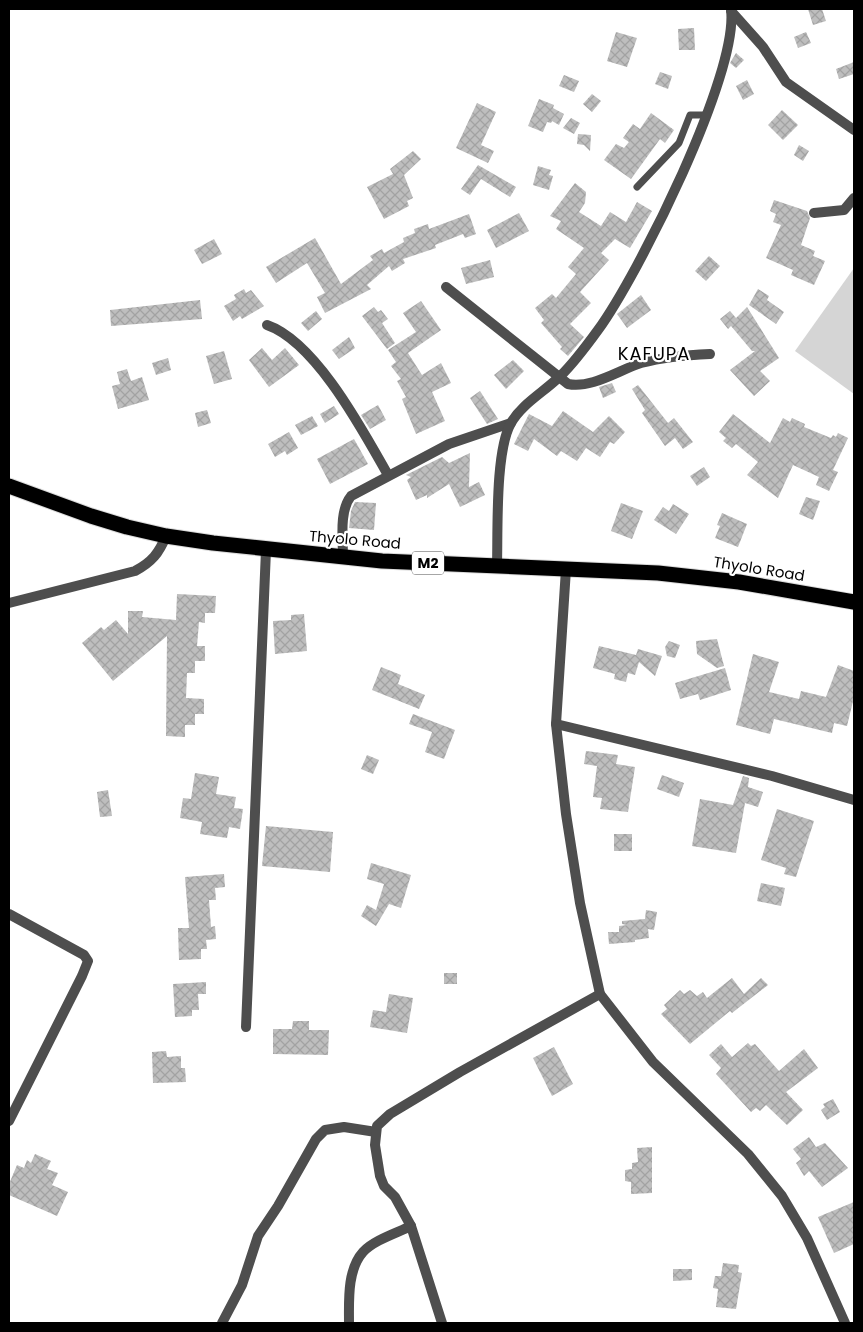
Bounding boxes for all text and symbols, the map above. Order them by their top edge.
district label: KAFUPA [618,341,690,366]
street label: Thyolo Road [308,525,402,554]
street label: Thyolo Road [712,551,806,586]
road number: M2 [412,552,444,574]

